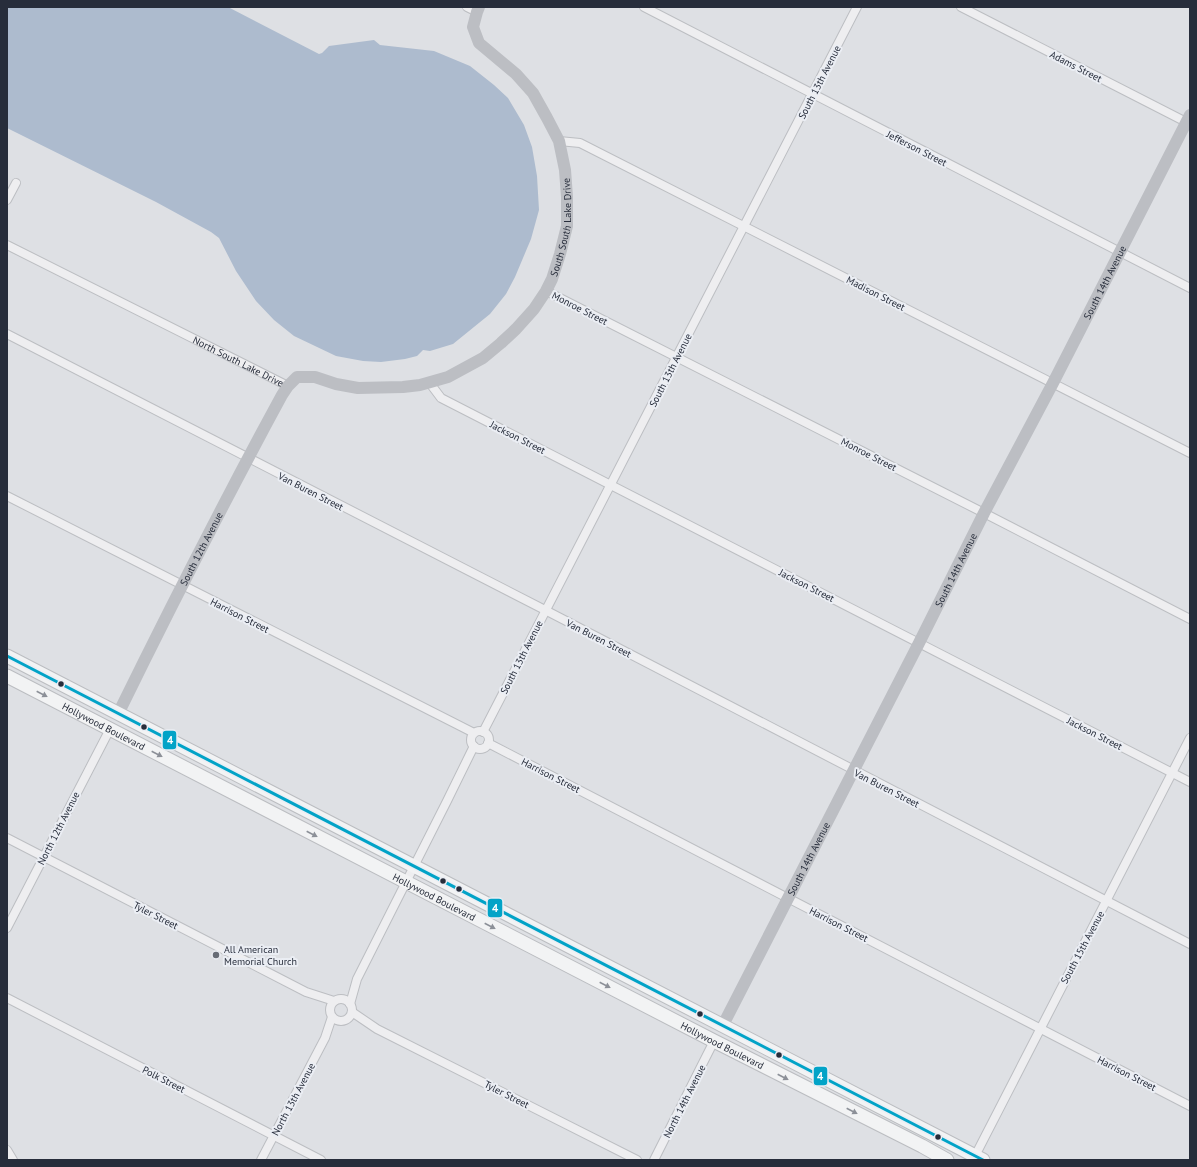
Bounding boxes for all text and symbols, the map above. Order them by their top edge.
street label: South 13th Avenue [795,43,844,121]
street label: Adams Street [1048,48,1105,85]
street label: Jefferson Street [884,127,950,169]
street label: South South Lake Drive [547,177,574,278]
street label: South 14th Avenue [1081,243,1129,322]
street label: Madison Street [844,273,908,314]
street label: Monroe Street [550,289,610,328]
street label: South 13th Avenue [646,331,695,409]
street label: North South Lake Drive [191,333,286,390]
street label: Jackson Street [487,417,548,457]
street label: Monroe Street [839,435,899,474]
street label: Van Buren Street [275,469,346,514]
street label: South 12th Avenue [177,510,226,588]
street label: South 14th Avenue [932,531,980,609]
street label: Jackson Street [776,565,837,605]
street label: Harrison Street [208,595,272,636]
street label: Van Buren Street [563,616,634,661]
street label: South 13th Avenue [497,618,546,696]
unlabelled marker [56,679,66,689]
one-way arrow [36,691,47,697]
street label: Hollywood Boulevard [60,700,147,753]
street label: Jackson Street [1064,713,1125,753]
unlabelled marker [139,722,149,732]
line badge: 4 [162,730,177,750]
text: 4 [167,733,174,747]
one-way arrow [151,750,163,757]
street label: Harrison Street [519,755,583,796]
street label: Van Buren Street [851,766,922,811]
street label: North 12th Avenue [34,789,83,867]
street label: South 14th Avenue [785,820,833,898]
one-way arrow [306,831,318,837]
street label: Hollywood Boulevard [390,870,478,924]
unlabelled marker [438,876,448,886]
unlabelled marker [454,884,464,894]
line badge: 4 [487,898,503,918]
street label: Tyler Street [131,899,181,933]
text: 4 [492,901,499,915]
street label: Harrison Street [807,904,871,945]
street label: South 15th Avenue [1058,908,1107,986]
one-way arrow [484,922,496,929]
place label: All American Memorial Church [224,943,297,968]
marker: All American Memorial Church [211,950,221,960]
one-way arrow [600,982,611,989]
unlabelled marker [695,1009,705,1019]
street label: Hollywood Boulevard [678,1019,766,1072]
unlabelled marker [774,1050,784,1060]
street label: Harrison Street [1095,1053,1159,1094]
street label: North 13th Avenue [269,1061,318,1138]
street label: North 14th Avenue [660,1062,709,1140]
street label: Polk Street [140,1063,188,1096]
line badge: 4 [813,1066,828,1086]
text: 4 [817,1069,824,1083]
one-way arrow [778,1073,789,1080]
street label: Tyler Street [482,1078,532,1112]
one-way arrow [847,1108,858,1114]
unlabelled marker [933,1132,943,1142]

